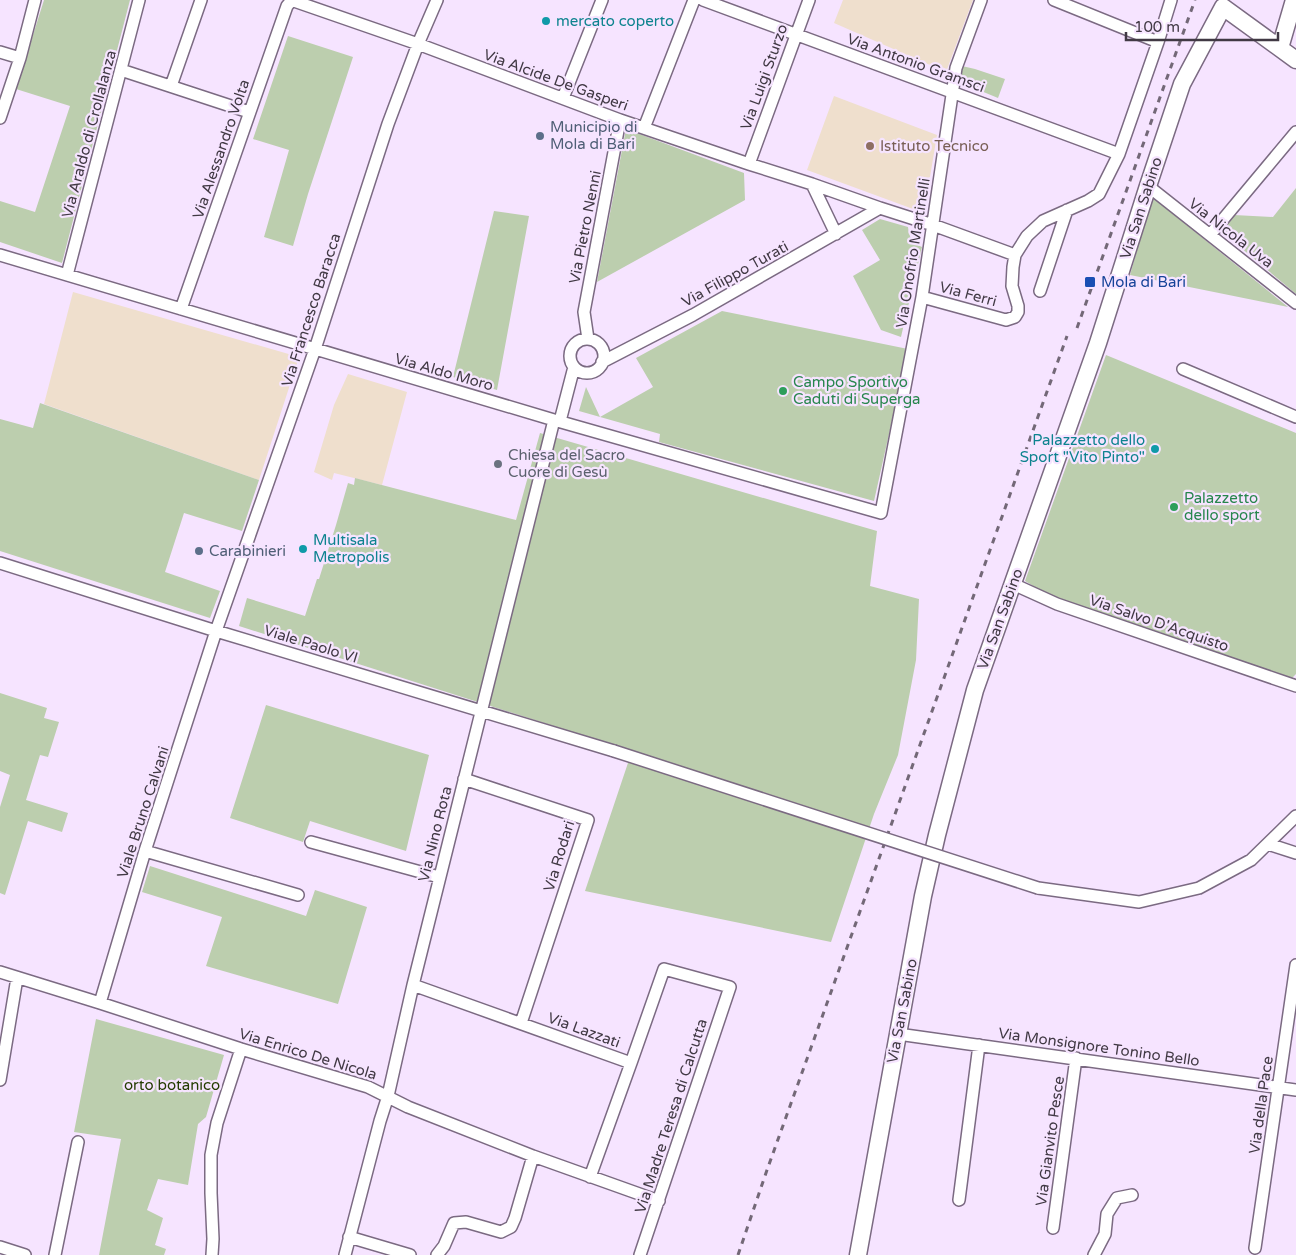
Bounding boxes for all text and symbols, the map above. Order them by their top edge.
scale bar [1126,10,1278,42]
place label: mercato coperto [556,12,674,30]
marker: mercato coperto [540,15,552,27]
text: 100 m [1134,18,1180,36]
street label: Via Luigi Sturzo [737,22,791,132]
street label: Via Antonio Gramsci [845,30,987,96]
street label: Via Alcide De Gasperi [481,45,631,115]
street label: Via Araldo di Crollalanza [58,48,120,220]
street label: Via Alessandro Volta [189,77,253,221]
place label: Municipio di Mola di Bari [550,118,637,153]
marker: Municipio di Mola di Bari [534,130,546,142]
place label: Istituto Tecnico [880,137,989,155]
marker: Istituto Tecnico [864,140,876,152]
street label: Via San Sabino [1116,155,1166,261]
street label: Via Pietro Nenni [565,169,605,285]
street label: Via Onofrio Martinelli [892,177,934,329]
street label: Via Nicola Uva [1185,194,1277,272]
street label: Via Francesco Baracca [278,231,344,389]
street label: Via Filippo Turati [678,237,792,311]
place label: Mola di Bari [1101,273,1186,291]
marker: Mola di Bari [1083,275,1097,289]
street label: Via Ferri [937,278,999,310]
street label: Via Aldo Moro [393,349,495,395]
place label: Campo Sportivo Caduti di Superga [793,373,921,408]
marker: Campo Sportivo Caduti di Superga [777,385,789,397]
place label: Palazzetto dello Sport "Vito Pinto" [1020,431,1145,466]
marker: Palazzetto dello Sport "Vito Pinto" [1149,443,1161,455]
place label: Chiesa del Sacro Cuore di Gesù [508,446,625,481]
marker: Chiesa del Sacro Cuore di Gesù [492,458,504,470]
place label: Palazzetto dello sport [1184,489,1260,524]
marker: Palazzetto dello sport [1168,501,1180,513]
place label: Multisala Metropolis [313,531,389,566]
place label: Carabinieri [209,542,286,560]
marker: Multisala Metropolis [297,543,309,555]
marker: Carabinieri [193,545,205,557]
street label: Via San Sabino [973,566,1027,672]
street label: Via Salvo D'Acquisto [1087,591,1231,655]
street label: Viale Paolo VI [262,621,360,667]
street label: Viale Bruno Calvani [113,744,173,880]
street label: Via Nino Rota [414,784,456,884]
street label: Via Rodari [540,818,578,894]
street label: Via San Sabino [883,957,921,1065]
street label: Via Lazzati [545,1009,623,1051]
street label: Via Madre Teresa di Calcutta [631,1016,711,1216]
street label: Via Enrico De Nicola [237,1024,379,1084]
street label: Via Monsignore Tonino Bello [997,1024,1201,1070]
street label: Via della Pace [1245,1055,1277,1155]
street label: Via Gianvito Pesce [1032,1075,1068,1207]
park label: orto botanico [124,1076,220,1094]

